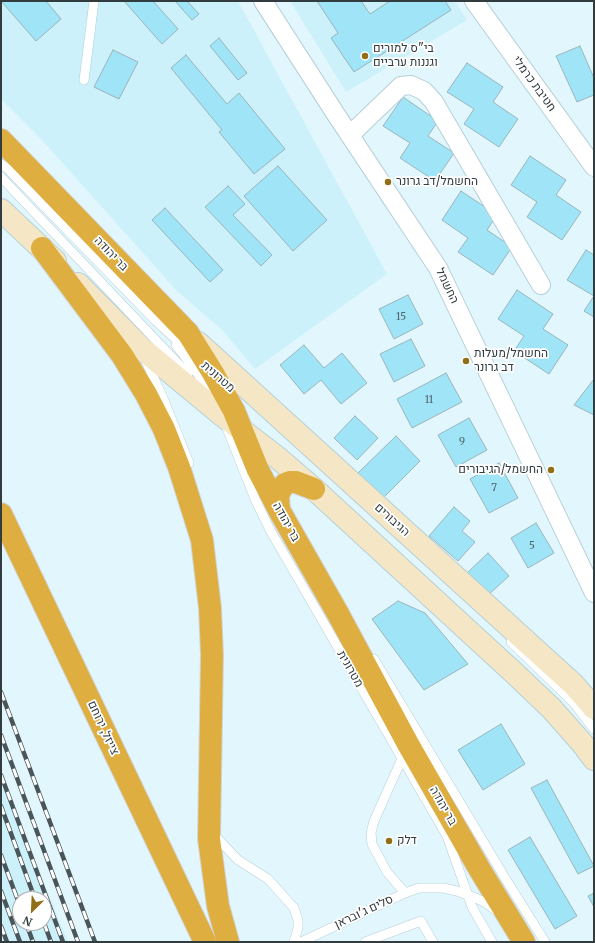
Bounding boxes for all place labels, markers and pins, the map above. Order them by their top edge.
place label: בי"ס למורים וגננות ערביים [373,42,438,70]
marker: בי"ס למורים וגננות ערביים [360,51,370,61]
place label: החשמל/דב גרונר [396,175,478,189]
marker: החשמל/דב גרונר [383,177,393,187]
place label: החשמל/מעלות דב גרונר [474,347,548,375]
marker: החשמל/מעלות דב גרונר [461,356,471,366]
place label: החשמל/הגיבורים [458,463,543,477]
marker: החשמל/הגיבורים [546,465,556,475]
place label: דלק [397,834,417,848]
marker: דלק [384,836,394,846]

